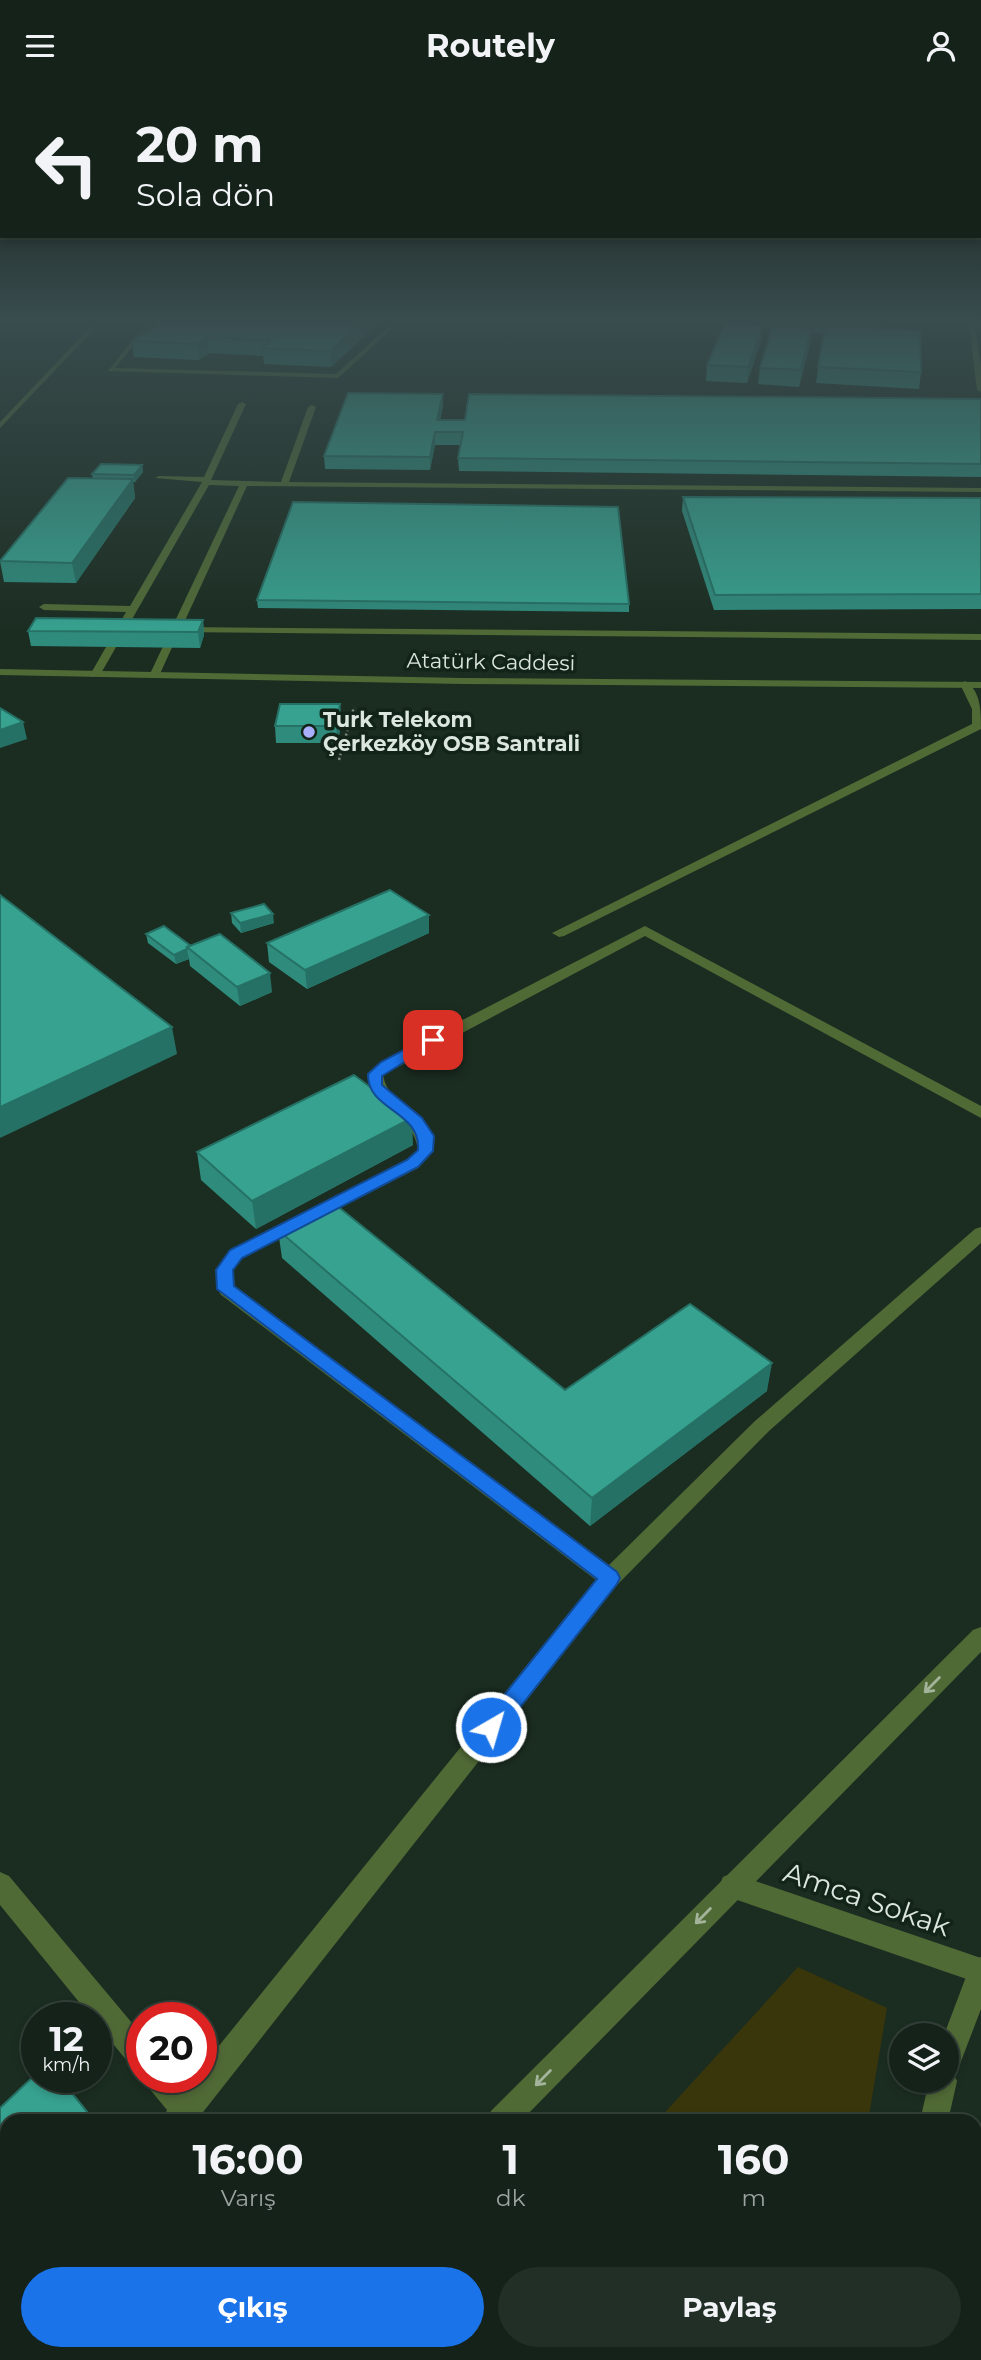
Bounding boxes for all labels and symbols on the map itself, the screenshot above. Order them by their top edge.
street label: Atatürk Caddesi [407,648,576,675]
place label: Turk Telekom Çerkezköy OSB Santrali [323,707,580,756]
marker: Turk Telekom Çerkezköy OSB Santrali [301,724,317,740]
pin [403,1010,463,1070]
one-way arrow [924,1677,941,1694]
position arrow [454,1690,528,1764]
street label: Amca Sokak [779,1855,955,1943]
one-way arrow [694,1907,711,1924]
speed limit sign: 20 [126,2002,217,2093]
one-way arrow [535,2069,552,2086]

